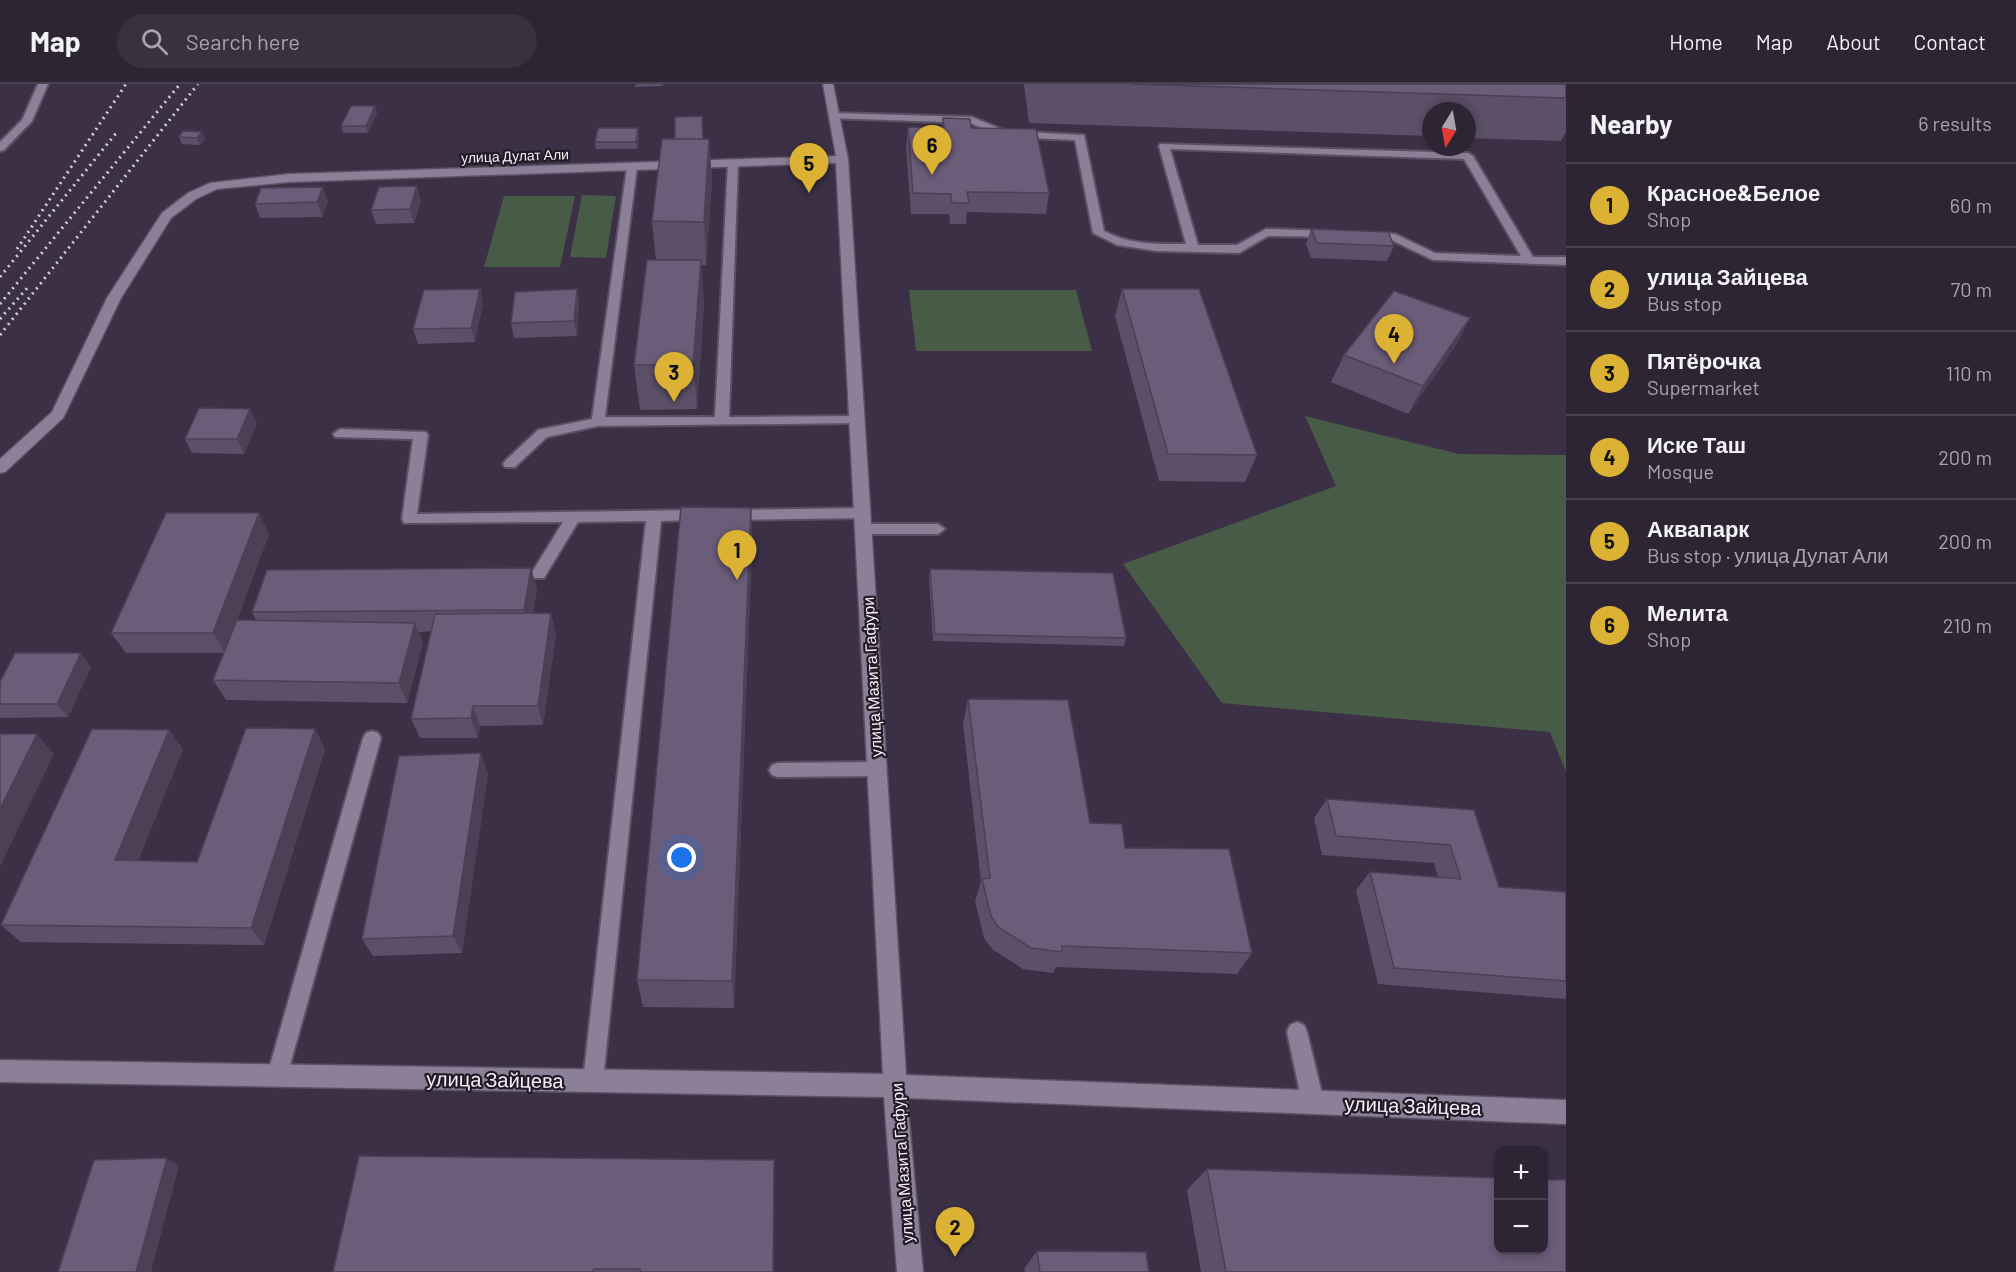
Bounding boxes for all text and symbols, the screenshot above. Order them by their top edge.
search box [117,14,537,68]
text: Map [30,24,81,58]
icon: search [138,25,171,58]
text: Search here [186,28,300,54]
text: Home [1669,29,1723,54]
text: Map [1756,29,1793,54]
text: About [1826,29,1881,54]
text: Contact [1914,29,1986,54]
north arrow [1422,102,1476,156]
text: Nearby [1590,108,1672,139]
text: 6 results [1918,111,1992,135]
pin: 6 [912,126,952,175]
pin: 5 [790,144,828,193]
street label: улица Дулат Али [461,145,569,166]
text: Красное&Белое [1647,179,1820,205]
text: 1 [1606,193,1613,217]
text: 60 m [1950,193,1992,217]
text: Shop [1647,207,1691,231]
text: улица Зайцева [1647,263,1808,289]
text: 2 [1604,277,1615,301]
text: 70 m [1951,277,1992,301]
text: Bus stop [1647,291,1722,315]
pin: 4 [1374,314,1414,364]
text: Пятёрочка [1647,347,1761,373]
pin: 3 [654,352,694,402]
text: 3 [1604,361,1615,385]
text: 110 m [1946,361,1992,385]
text: Supermarket [1647,375,1760,399]
text: Иске Таш [1647,431,1746,457]
text: 4 [1603,445,1616,469]
text: 200 m [1938,445,1992,469]
text: Mosque [1647,459,1714,483]
text: Аквапарк [1647,515,1749,541]
text: 5 [1604,529,1615,553]
text: 200 m [1938,529,1992,553]
pin: 1 [718,530,756,580]
text: Bus stop · улица Дулат Али [1647,543,1889,567]
street label: улица Мазита Гафури [858,597,885,758]
text: Мелита [1647,599,1728,625]
text: 6 [1604,613,1615,637]
text: 210 m [1943,613,1992,637]
text: Shop [1647,627,1691,651]
your location [667,843,696,872]
street label: улица Зайцева [426,1066,565,1092]
street label: улица Мазита Гафури [886,1082,917,1244]
street label: улица Зайцева [1344,1091,1483,1119]
map controls [1494,1146,1548,1254]
button: + [1494,1146,1548,1200]
button: − [1494,1200,1548,1254]
pin: 2 [936,1208,974,1257]

